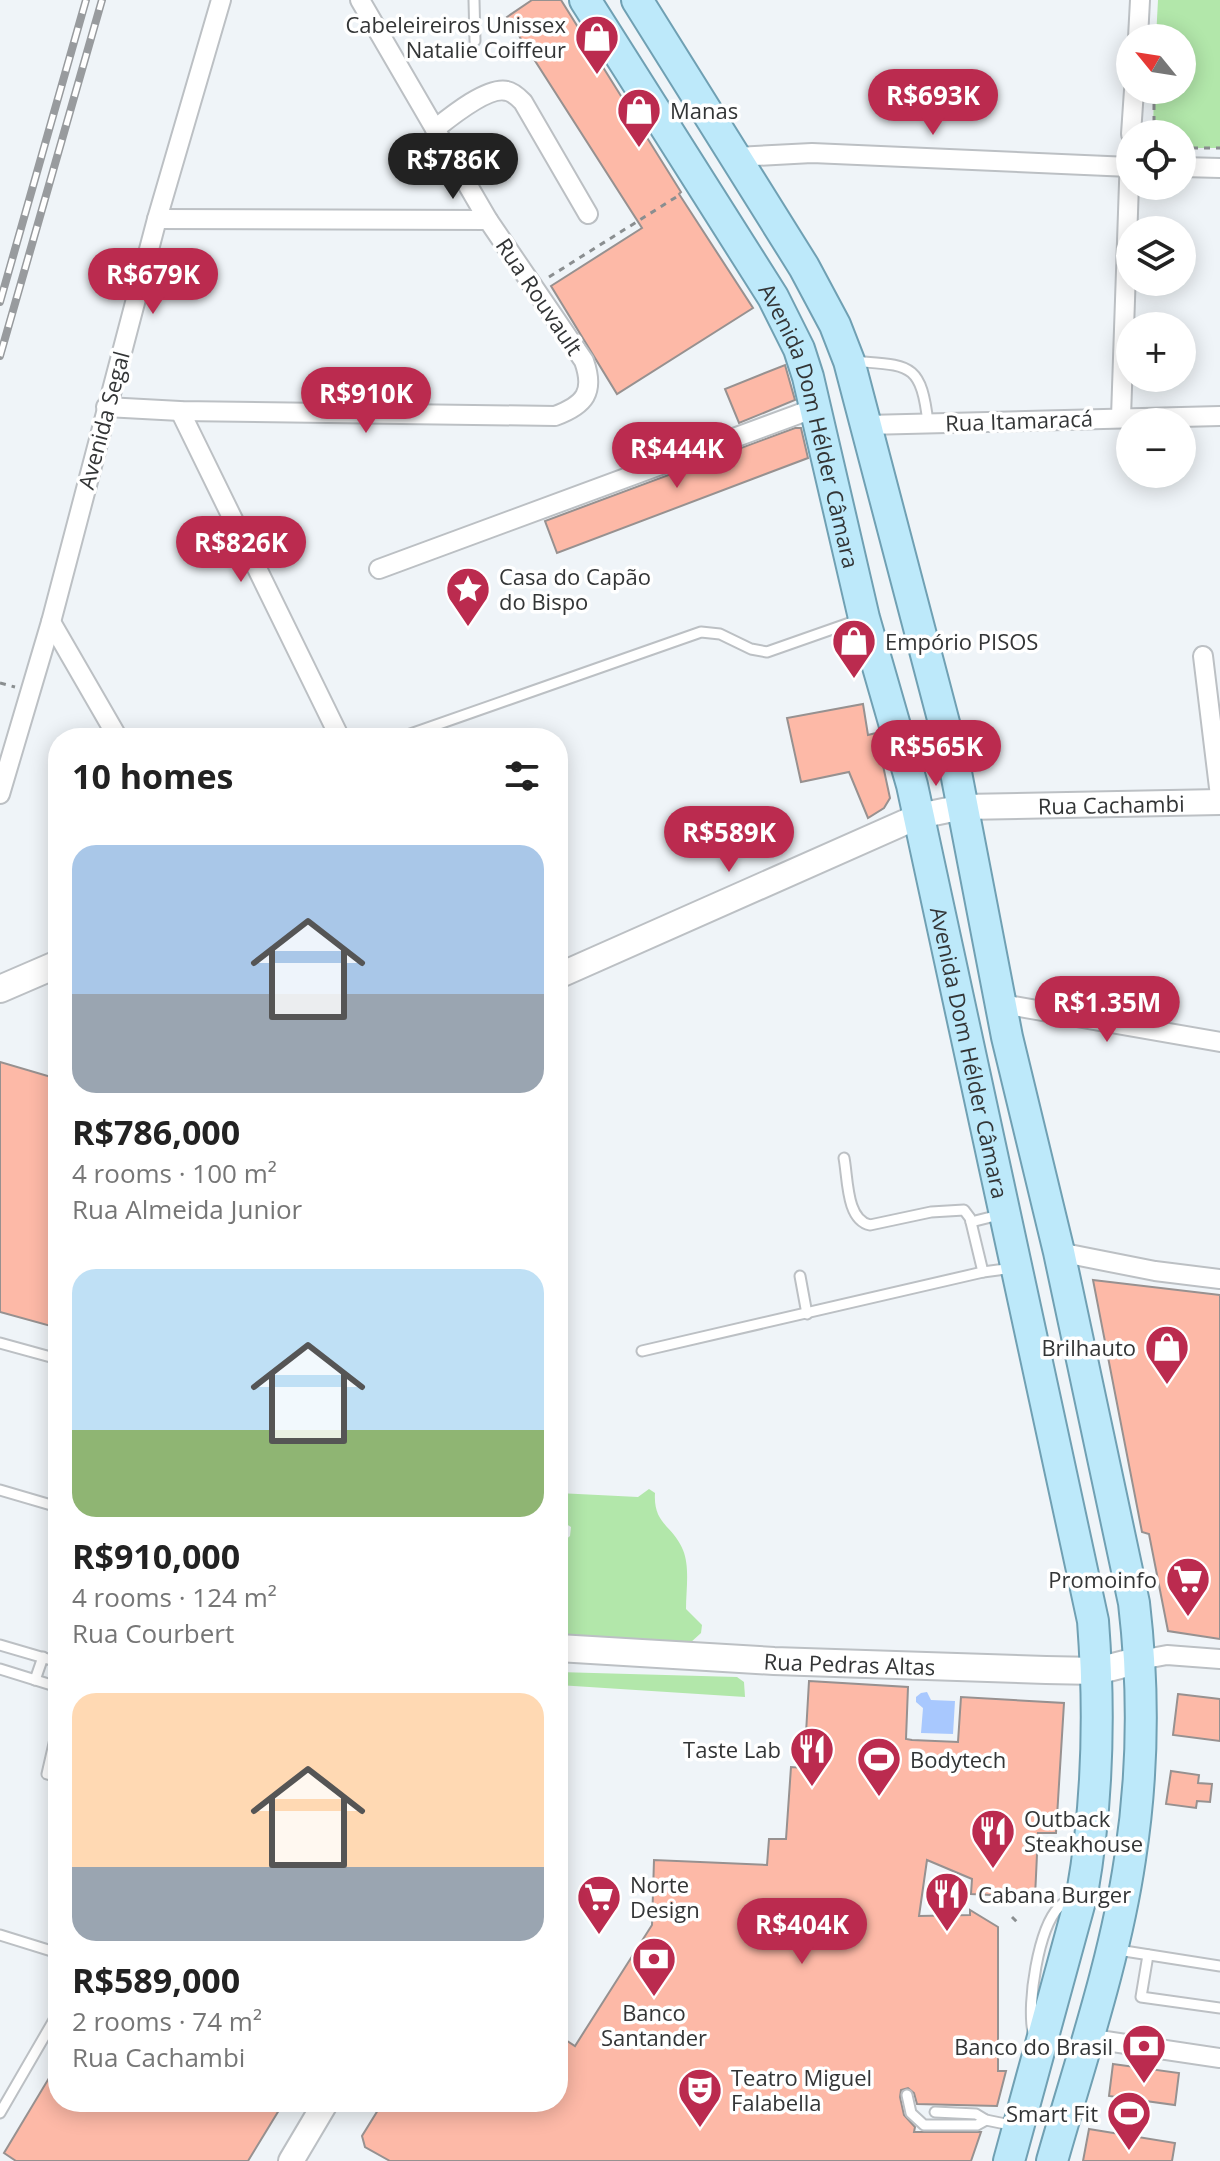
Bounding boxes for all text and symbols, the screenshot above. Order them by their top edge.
place label: Cabeleireiros Unissex Natalie Coiffeur [345,9,566,64]
shop icon: Cabeleireiros Unissex Natalie Coiffeur [573,13,621,76]
north arrow [1116,24,1196,104]
map controls [1116,24,1196,488]
pin: R$693K [868,69,998,137]
text: R$693K [886,77,980,113]
shop icon: Manas [615,86,663,149]
place label: Manas [670,95,738,125]
button: locate [1116,120,1196,200]
pin: R$786K [388,133,518,201]
text: R$786K [406,141,500,177]
button: layers [1116,216,1196,296]
street label: Rua Rouvault [490,231,590,361]
pin: R$679K [88,248,218,316]
text: R$679K [106,256,200,292]
street label: Avenida Dom Hélder Câmara [753,277,867,571]
button: + [1116,312,1196,392]
street label: Avenida Segal [70,348,136,492]
pin: R$910K [301,367,431,435]
text: R$910K [319,375,413,411]
street label: Rua Itamaracá [945,402,1093,438]
button: − [1116,408,1196,488]
pin: R$444K [612,422,742,490]
text: R$444K [630,430,724,466]
pin: R$826K [176,516,306,584]
text: R$826K [194,524,288,560]
place label: Casa do Capão do Bispo [499,561,651,616]
place icon: Casa do Capão do Bispo [444,565,492,628]
shop icon: Empório PISOS [830,617,878,680]
place label: Empório PISOS [885,626,1038,656]
pin: R$565K [871,720,1001,788]
text: R$565K [889,728,983,764]
text: 10 homes [72,753,233,799]
icon: filters [500,754,544,798]
street label: Rua Cachambi [1038,788,1185,821]
pin: R$589K [664,806,794,874]
text: R$589K [682,814,776,850]
icon: home [236,897,380,1041]
street label: Avenida Dom Hélder Câmara [924,904,1016,1201]
pin: R$1.35M [1033,976,1181,1044]
text: R$1.35M [1053,984,1161,1020]
text: R$786,000 [72,1109,240,1155]
text: 4 rooms · 100 m² [72,1155,277,1191]
text: Rua Almeida Junior [72,1191,302,1227]
icon: home [236,1321,380,1465]
shop icon: Brilhauto [1143,1323,1191,1386]
place label: Brilhauto [1041,1332,1136,1362]
text: R$910,000 [72,1533,240,1579]
supermarket icon: Promoinfo [1164,1555,1212,1618]
place label: Promoinfo [1048,1564,1157,1594]
text: 4 rooms · 124 m² [72,1579,277,1615]
text: Rua Courbert [72,1615,234,1651]
street label: Rua Pedras Altas [763,1645,936,1681]
restaurant icon: Taste Lab [788,1725,836,1788]
place label: Taste Lab [683,1734,781,1764]
sports icon: Bodytech [855,1735,903,1798]
place label: Bodytech [910,1744,1006,1774]
icon: home [236,1745,380,1889]
place label: Outback Steakhouse [1024,1803,1143,1858]
restaurant icon: Outback Steakhouse [969,1807,1017,1870]
place label: Norte Design [630,1869,700,1924]
restaurant icon: Cabana Burger [923,1870,971,1933]
supermarket icon: Norte Design [575,1873,623,1936]
place label: Cabana Burger [978,1879,1131,1909]
pin: R$404K [737,1898,867,1966]
text: R$404K [755,1906,849,1942]
bank icon: Banco Santander [630,1935,678,1998]
text: R$589,000 [72,1957,240,2003]
place label: Banco Santander [601,1997,707,2052]
text: 2 rooms · 74 m² [72,2003,262,2039]
bank icon: Banco do Brasil [1120,2022,1168,2085]
place label: Banco do Brasil [954,2031,1113,2061]
text: Rua Cachambi [72,2039,245,2075]
place label: Teatro Miguel Falabella [731,2062,872,2117]
theatre icon: Teatro Miguel Falabella [676,2066,724,2129]
sports icon: Smart Fit [1105,2089,1153,2152]
place label: Smart Fit [1006,2098,1098,2128]

